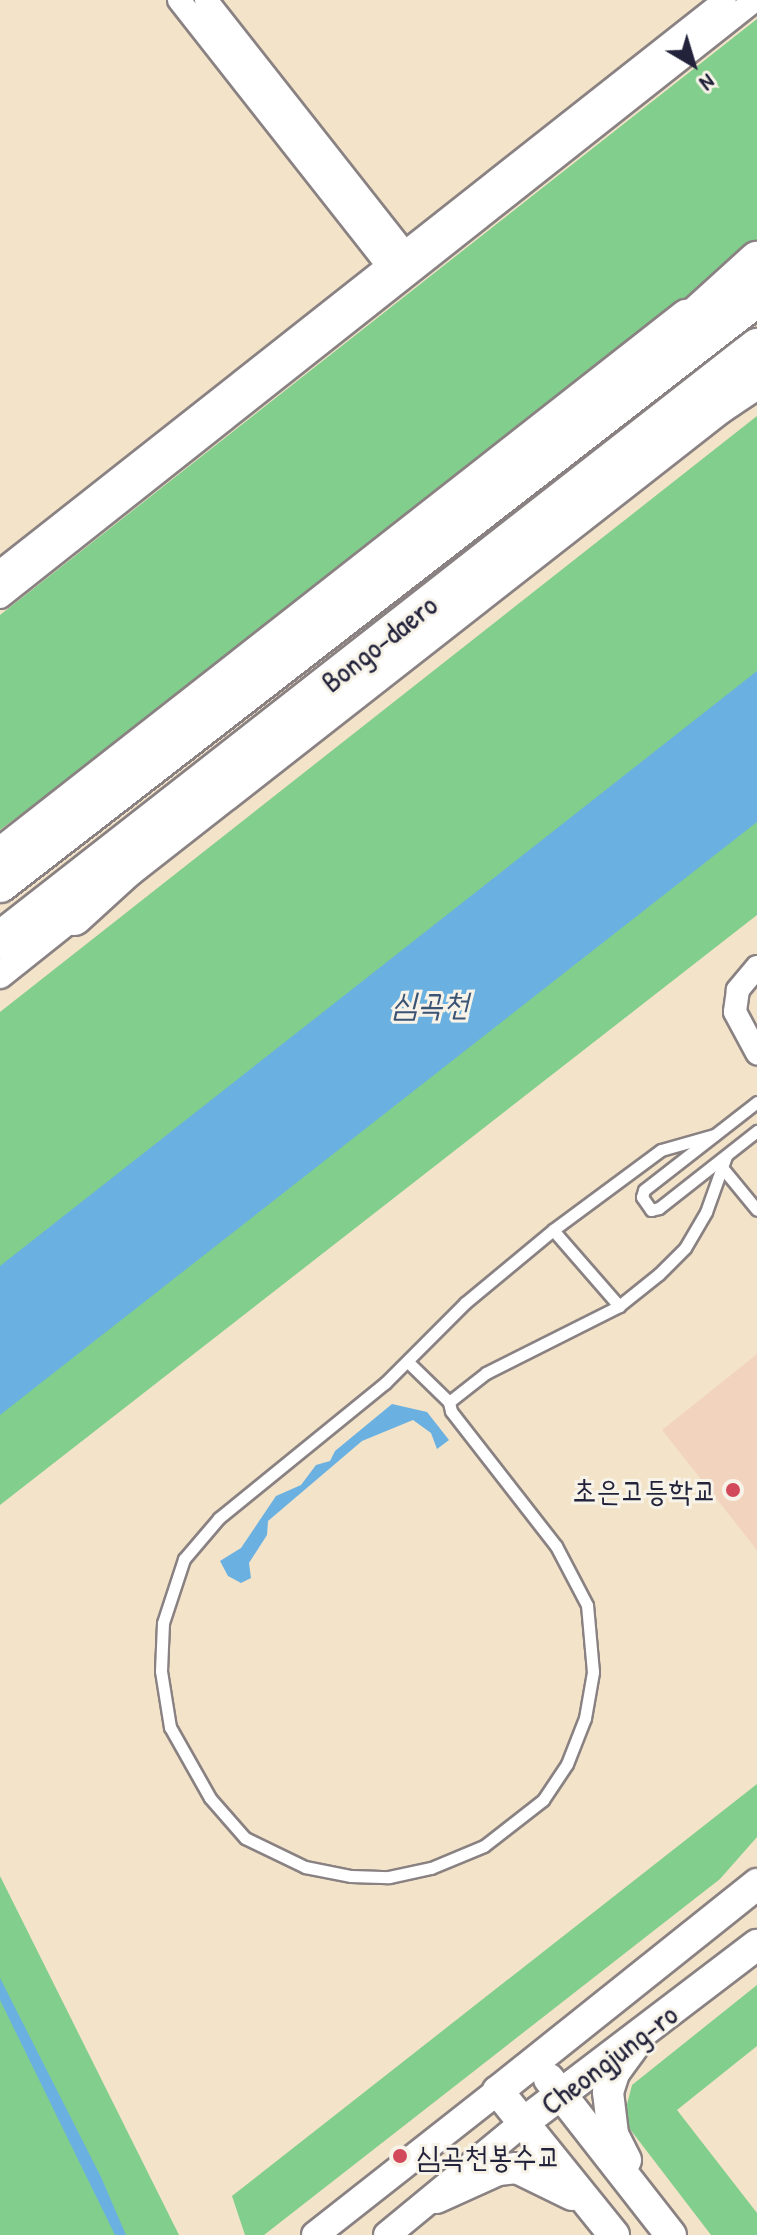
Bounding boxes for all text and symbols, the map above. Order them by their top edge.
north arrow [653,24,733,104]
text: N [694,67,722,98]
street label: Bongo-daero [314,587,444,699]
water label: 심곡천 [391,985,469,1023]
place label: 초은고등학교 [572,1472,717,1508]
marker: 초은고등학교 [724,1481,742,1499]
street label: Cheongjung-ro [534,1996,684,2122]
place label: 심곡천봉수교 [416,2138,561,2174]
marker: 심곡천봉수교 [391,2147,409,2165]

